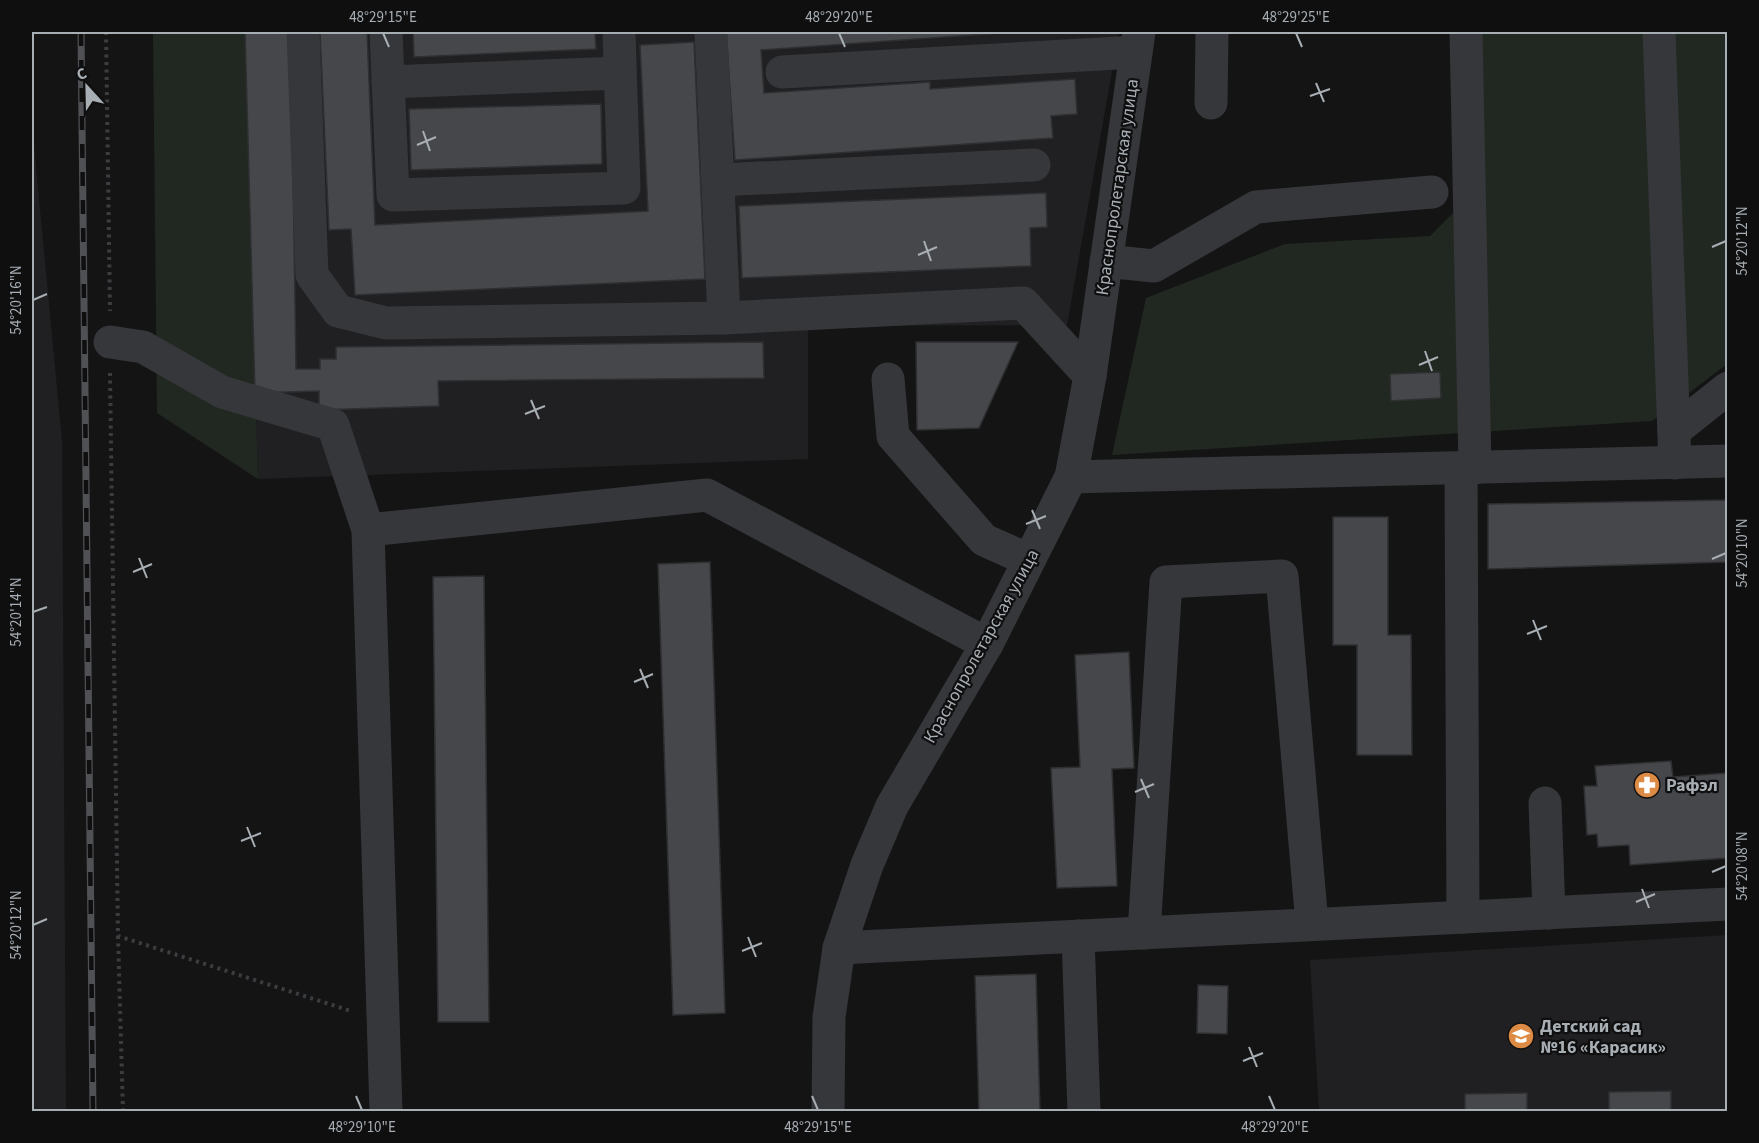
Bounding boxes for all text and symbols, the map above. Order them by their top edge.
text: 48°29'15"E [349,7,417,28]
text: 48°29'20"E [805,7,873,28]
text: 48°29'25"E [1262,7,1330,28]
north arrow [57,57,117,117]
text: С [73,62,90,86]
street label: Краснопролетарская улица [1090,77,1145,297]
text: 54°20'12"N [1732,206,1753,276]
text: 54°20'16"N [6,265,27,335]
text: 54°20'10"N [1732,518,1753,588]
street label: Краснопролетарская улица [918,545,1045,748]
text: 54°20'14"N [6,577,27,647]
pharmacy icon: Рафэл [1632,770,1662,800]
place label: Рафэл [1666,773,1718,798]
text: 54°20'08"N [1732,831,1753,901]
text: 54°20'12"N [6,890,27,960]
place label: Детский сад №16 «Карасик» [1540,1014,1666,1060]
school or university icon: Детский сад №16 «Карасик» [1506,1021,1536,1051]
text: 48°29'10"E [328,1117,396,1138]
text: 48°29'15"E [784,1117,852,1138]
text: 48°29'20"E [1241,1117,1309,1138]

